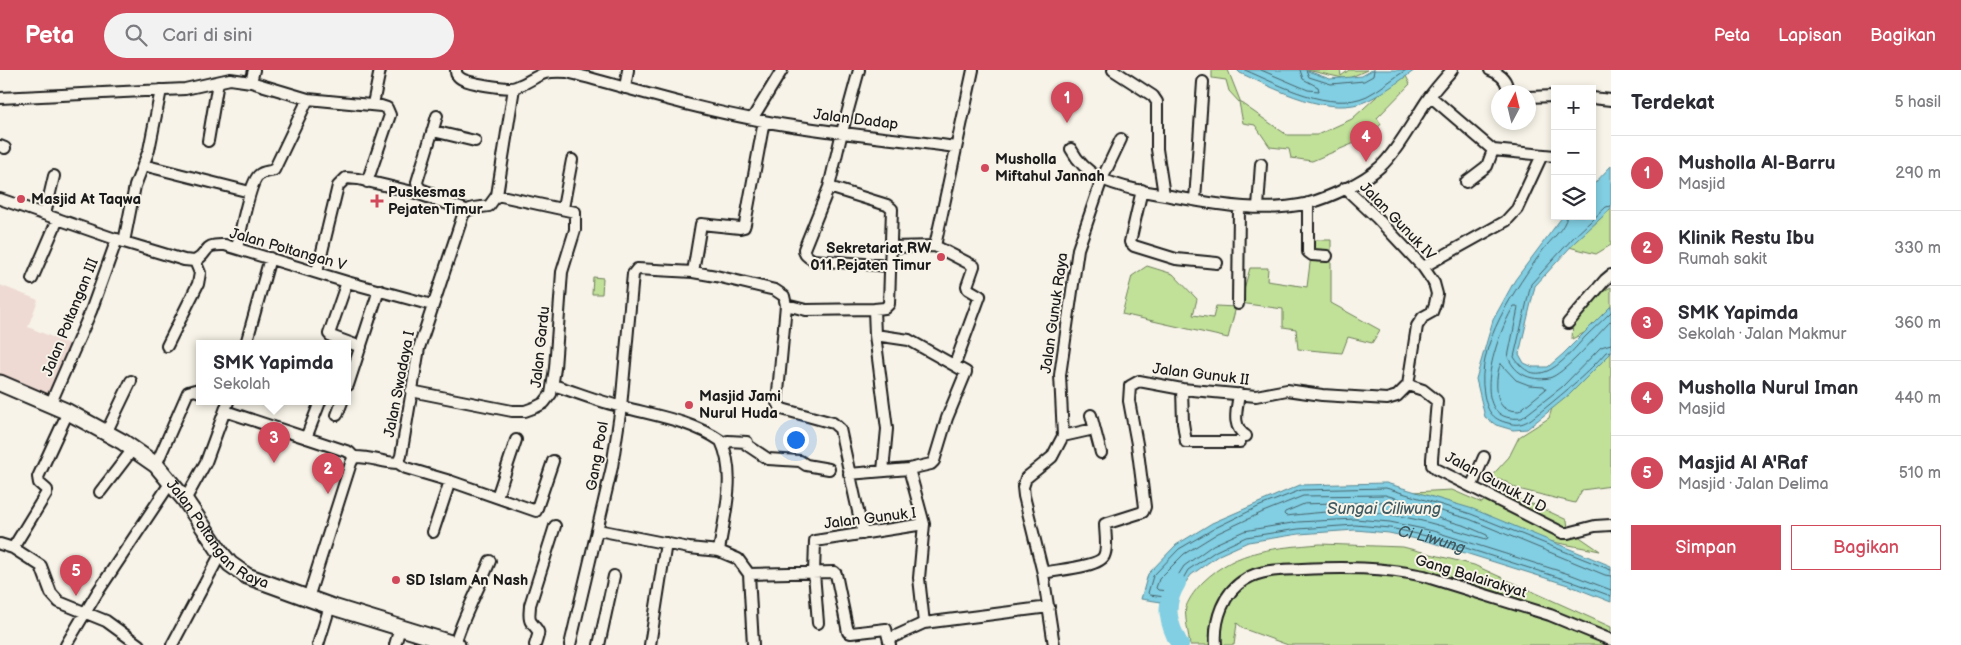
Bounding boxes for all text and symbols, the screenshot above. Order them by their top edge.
search box [104,13,454,58]
text: Peta [25,21,74,50]
icon: search [122,21,150,49]
text: Cari di sini [162,24,252,47]
text: Peta [1714,25,1750,46]
text: Lapisan [1778,25,1842,46]
text: Bagikan [1870,25,1936,46]
pin: 1 [1051,82,1083,123]
north arrow [1491,85,1536,130]
map controls [1551,85,1596,220]
button: + [1551,85,1596,130]
text: Terdekat [1631,90,1715,115]
text: 5 hasil [1894,93,1941,112]
street label: Jalan Dadap [812,105,900,134]
pin: 4 [1350,121,1382,162]
button: − [1551,130,1596,175]
place label: Musholla Miftahul Jannah [995,150,1105,186]
text: Musholla Al-Barru [1678,152,1835,175]
marker: Musholla Miftahul Jannah [979,162,991,174]
text: 1 [1644,164,1650,183]
text: 290 m [1895,164,1941,183]
button: layers [1551,175,1596,220]
text: Masjid [1678,175,1726,194]
street label: Jalan Gunuk IV [1355,178,1440,265]
place label: Puskesmas Pejaten Timur [388,183,484,219]
place label: Masjid At Taqwa [31,190,141,209]
marker: Masjid At Taqwa [15,193,27,205]
marker: Puskesmas Pejaten Timur [370,194,384,208]
street label: Jalan Poltangan V [227,224,349,275]
text: Klinik Restu Ibu [1678,227,1814,250]
place label: Sekretariat RW 011 Pejaten Timur [810,239,932,275]
text: 2 [1642,239,1652,258]
text: 330 m [1894,239,1941,258]
text: Rumah sakit [1678,250,1767,269]
marker: Sekretariat RW 011 Pejaten Timur [935,251,947,263]
street label: Jalan Gunuk Raya [1037,251,1072,375]
street label: Jalan Poltangan III [38,255,103,379]
text: SMK Yapimda [1678,302,1798,325]
street label: Jalan Gardu [527,305,554,389]
text: 3 [1642,314,1652,333]
text: 360 m [1894,314,1941,333]
text: Sekolah · Jalan Makmur [1678,325,1846,344]
street label: Jalan Swadaya I [380,329,419,439]
popup [196,340,351,405]
text: SMK Yapimda [213,352,334,375]
street label: Jalan Gunuk II [1151,359,1251,390]
text: Sekolah [213,375,270,394]
text: Musholla Nurul Iman [1678,377,1858,400]
place label: Masjid Jami Nurul Huda [699,387,781,423]
text: 4 [1642,389,1652,408]
text: 440 m [1895,389,1941,408]
marker: Masjid Jami Nurul Huda [683,399,695,411]
text: Masjid [1678,400,1726,419]
street label: Gang Pool [582,420,613,492]
pin: 3 [258,422,290,463]
your location [783,427,809,453]
street label: Jalan Gunuk II D [1442,448,1550,517]
text: Masjid Al A'Raf [1678,452,1808,475]
pin: 2 [312,453,344,494]
text: 5 [1642,464,1652,483]
text: 510 m [1899,464,1941,483]
text: Masjid · Jalan Delima [1678,475,1829,494]
street label: Jalan Poltangan Raya [162,476,271,593]
water label: Sungai Ciliwung [1327,500,1441,519]
street label: Jalan Gunuk I [823,503,918,534]
water label: Ci Liwung [1396,522,1468,558]
button: Simpan [1631,525,1781,570]
button: Bagikan [1791,525,1941,570]
street label: Gang Balairakyat [1413,550,1529,603]
pin: 5 [60,555,92,596]
place label: SD Islam An Nash [406,571,528,590]
marker: SD Islam An Nash [390,574,402,586]

